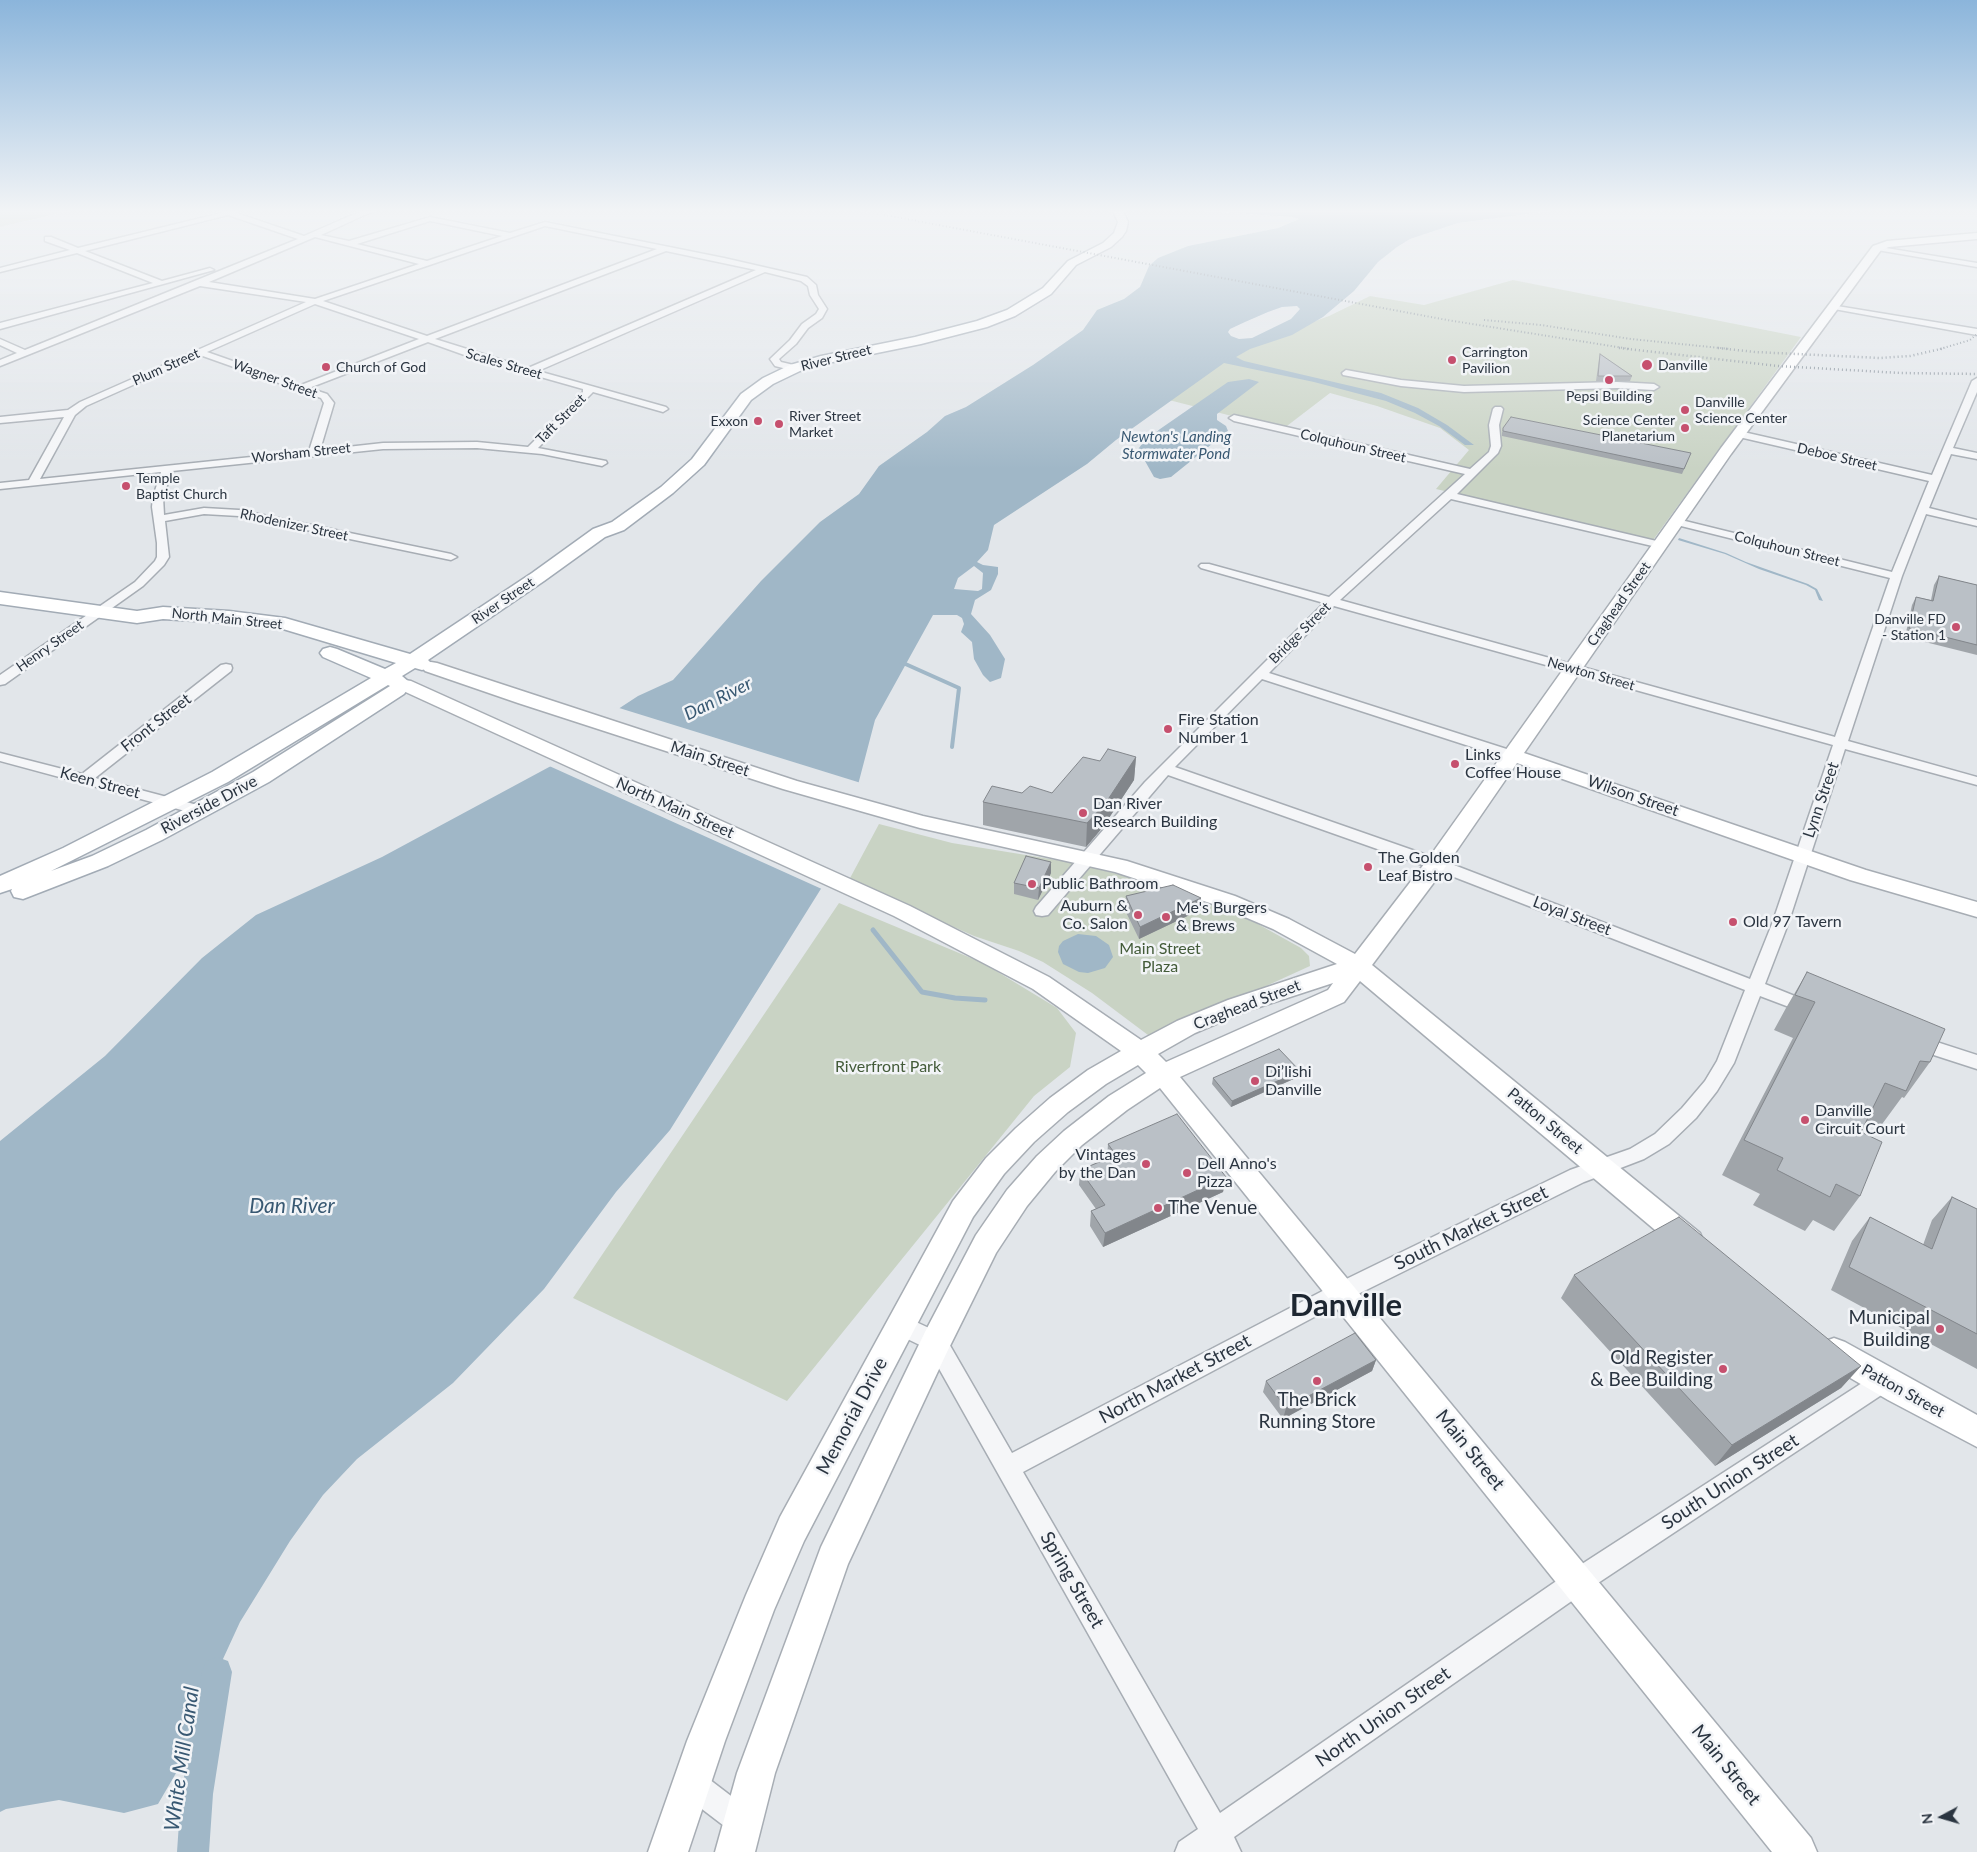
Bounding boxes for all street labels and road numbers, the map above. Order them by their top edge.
street label: River Street [799,341,873,375]
street label: Plum Street [130,345,202,389]
street label: Scales Street [464,345,544,383]
street label: Wagner Street [230,356,320,402]
street label: Taft Street [533,391,589,447]
street label: Colquhoun Street [1299,426,1407,466]
street label: Worsham Street [251,439,351,467]
street label: Deboe Street [1795,440,1879,474]
street label: Rhodenizer Street [238,505,350,545]
street label: Colquhoun Street [1733,528,1841,570]
street label: Craghead Street [1584,559,1654,649]
street label: River Street [468,574,538,628]
street label: Bridge Street [1266,599,1334,667]
street label: North Main Street [171,605,283,633]
street label: Henry Street [13,617,87,675]
street label: Newton Street [1545,654,1637,694]
street label: Front Street [117,690,195,756]
street label: Main Street [668,737,752,781]
street label: Lynn Street [1799,760,1843,840]
street label: Keen Street [58,763,142,803]
street label: Wilson Street [1585,771,1681,821]
street label: Riverside Drive [158,772,260,838]
street label: North Main Street [613,773,737,843]
street label: Loyal Street [1530,892,1614,940]
street label: Craghead Street [1191,976,1303,1034]
street label: Patton Street [1503,1084,1587,1158]
street label: South Market Street [1390,1181,1552,1275]
street label: North Market Street [1095,1329,1255,1429]
street label: Memorial Drive [812,1354,892,1478]
street label: Patton Street [1858,1360,1948,1422]
street label: Main Street [1431,1405,1509,1495]
street label: South Union Street [1657,1429,1803,1535]
street label: Spring Street [1035,1528,1109,1632]
street label: North Union Street [1311,1662,1455,1772]
street label: Main Street [1687,1720,1765,1810]

